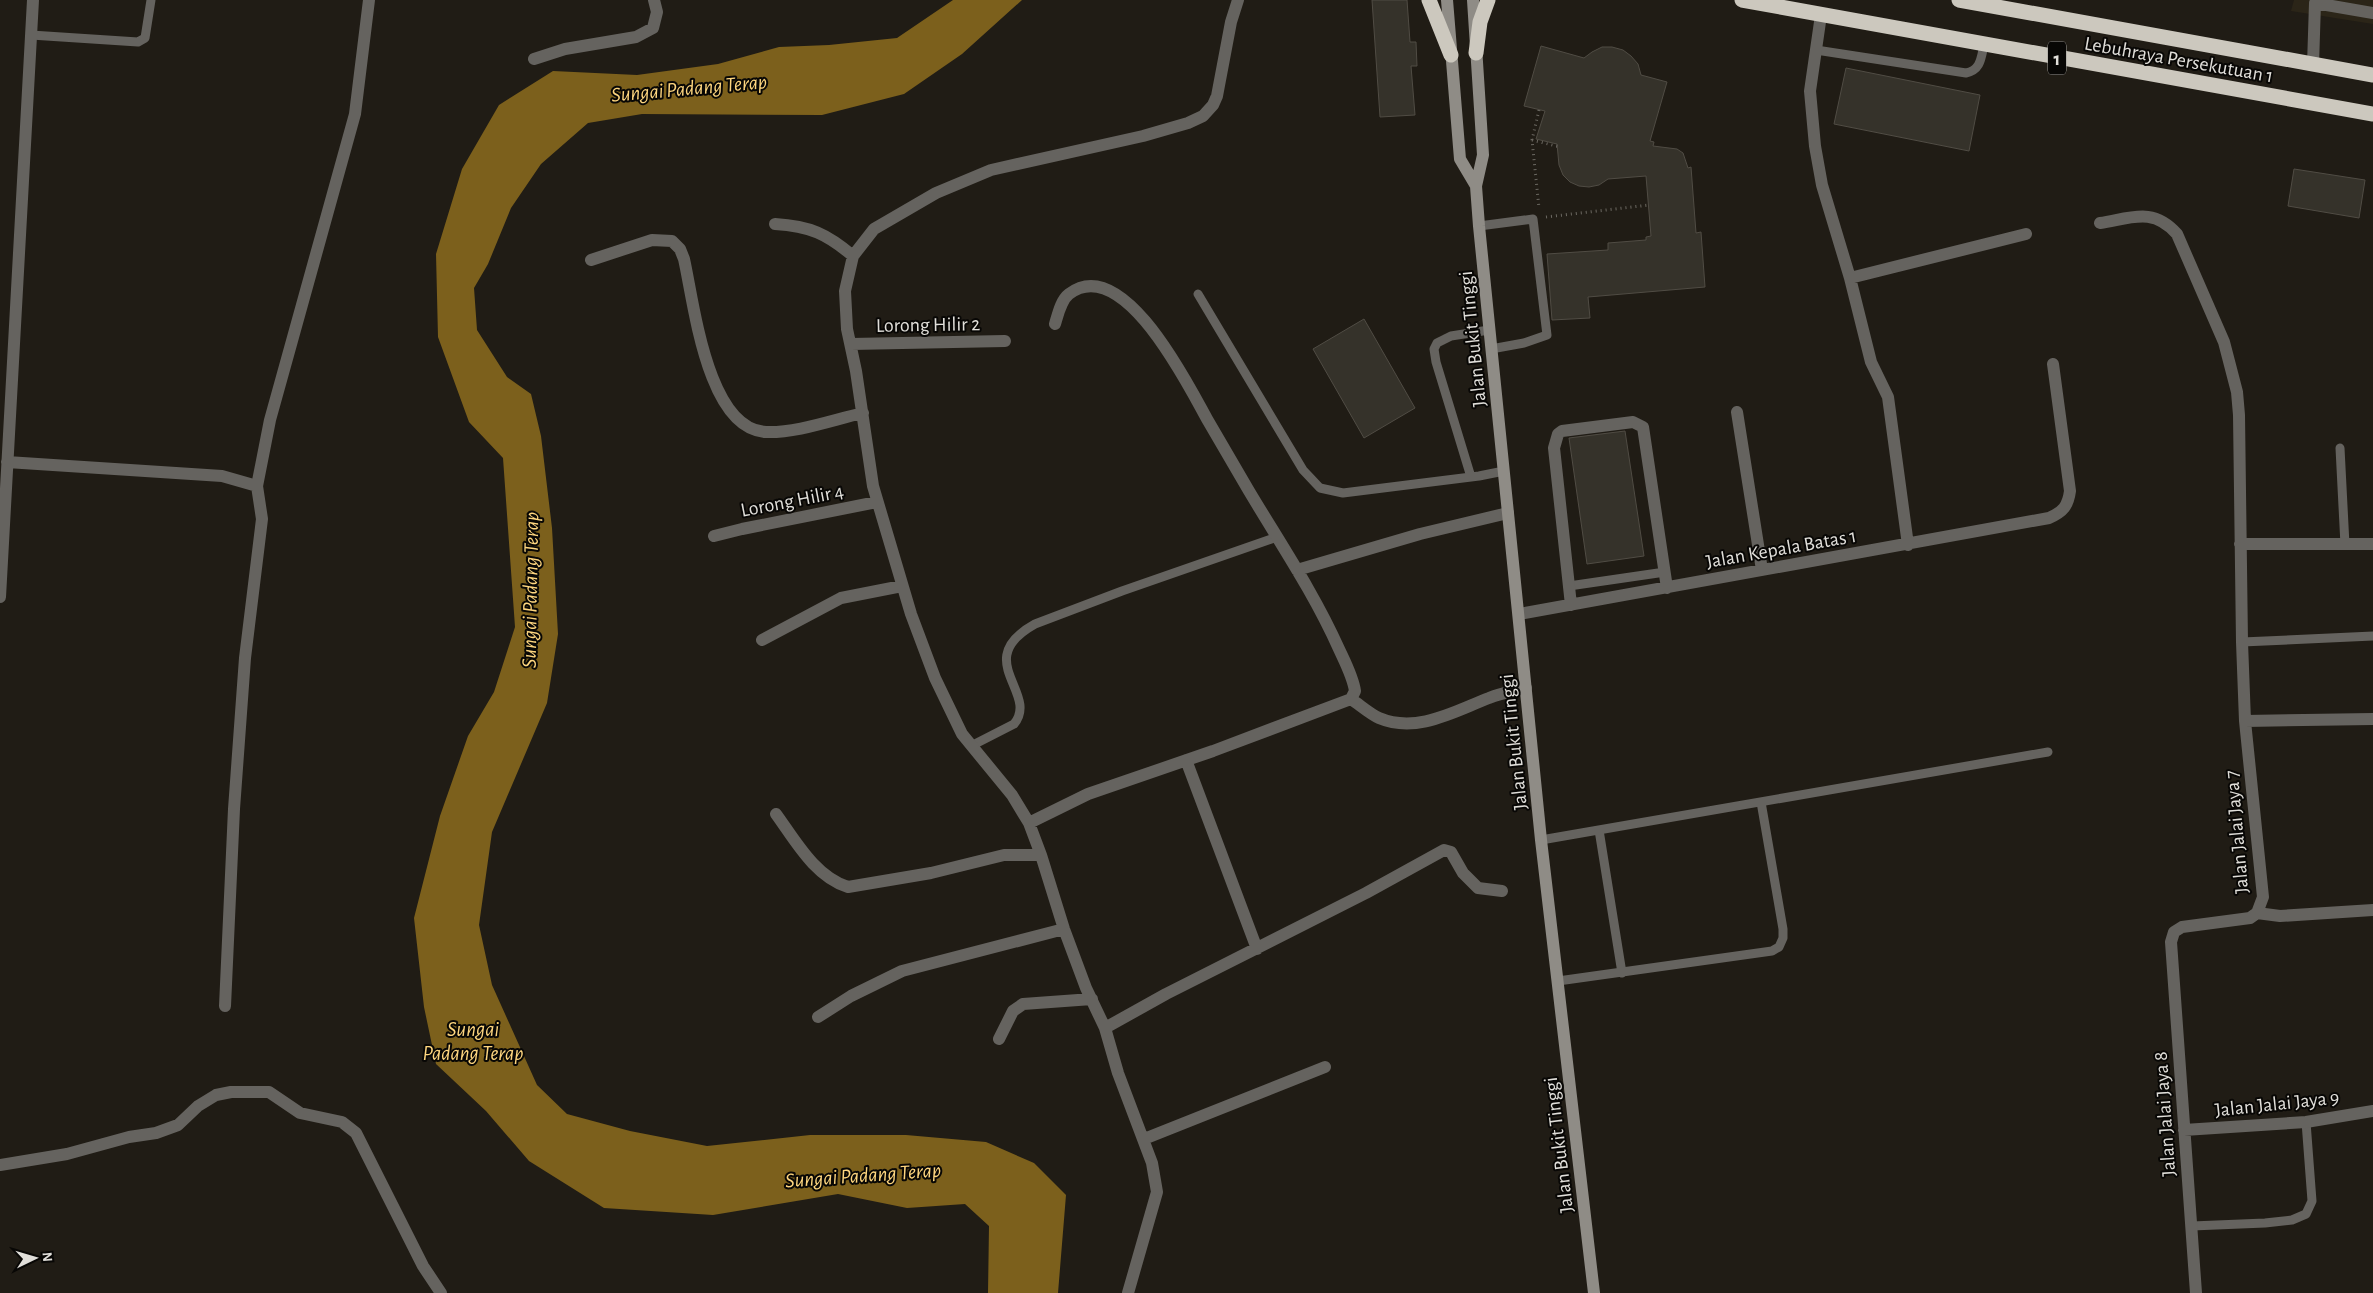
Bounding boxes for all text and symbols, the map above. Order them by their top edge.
street label: Lebuhraya Persekutuan 1 [2083,34,2275,86]
road number: 1 [2048,42,2066,74]
water label: Sungai Padang Terap [610,71,768,107]
street label: Jalan Bukit Tinggi [1456,270,1490,408]
street label: Lorong Hilir 2 [876,314,980,336]
street label: Lorong Hilir 4 [739,481,846,521]
water label: Sungai Padang Terap [519,512,543,668]
street label: Jalan Kepala Batas 1 [1704,526,1858,572]
street label: Jalan Bukit Tinggi [1497,673,1531,811]
street label: Jalan Jalai Jaya 7 [2222,769,2252,894]
water label: Sungai Padang Terap [422,1019,524,1065]
street label: Jalan Jalai Jaya 8 [2151,1051,2179,1177]
street label: Jalan Bukit Tinggi [1541,1076,1577,1214]
street label: Jalan Jalai Jaya 9 [2214,1088,2340,1120]
water label: Sungai Padang Terap [784,1160,942,1192]
north arrow [10,1233,60,1283]
text: N [40,1251,54,1262]

